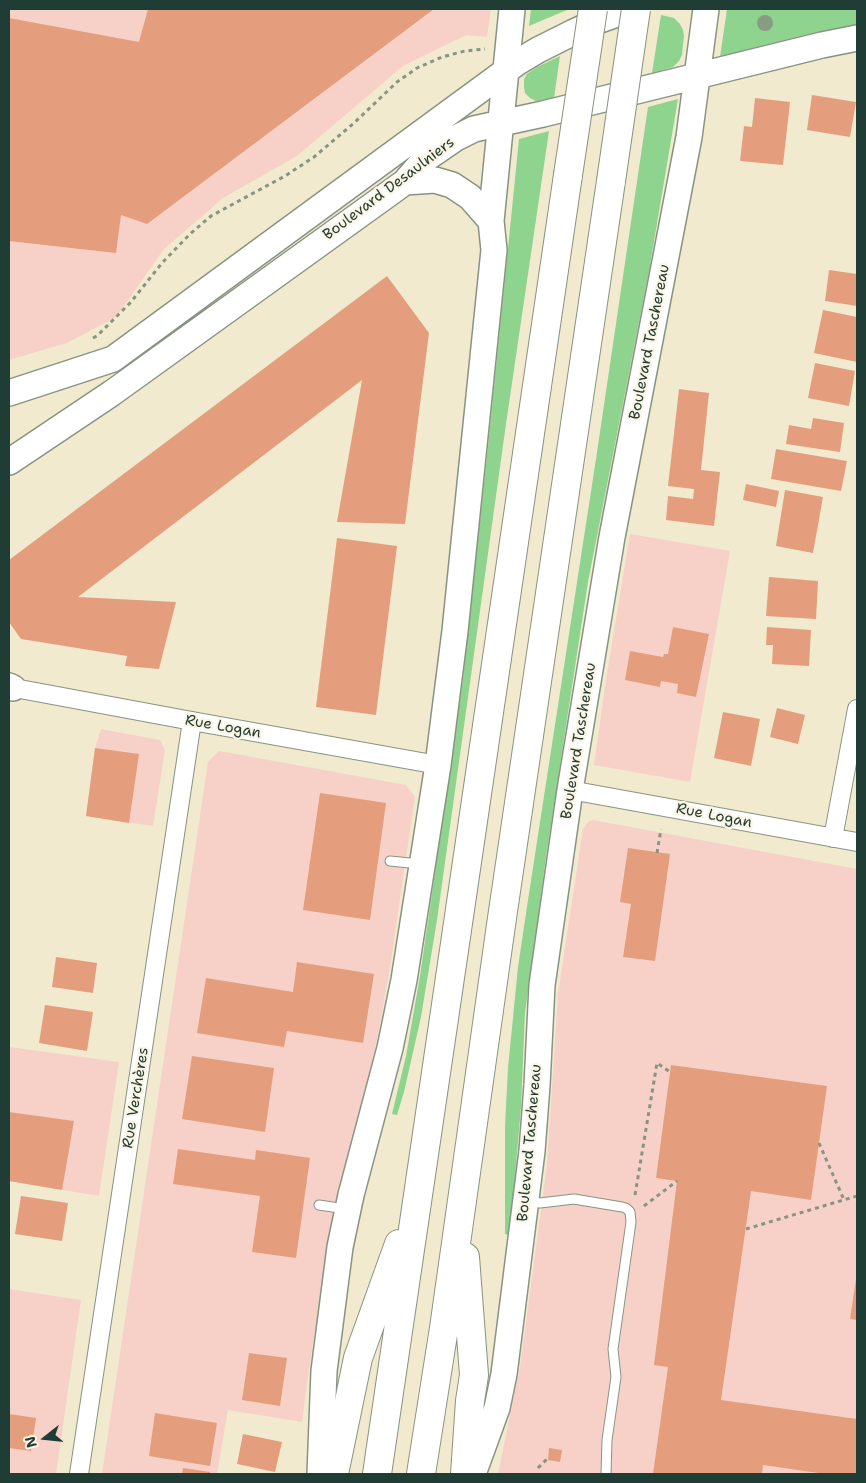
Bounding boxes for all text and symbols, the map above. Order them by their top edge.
street label: Boulevard Desaulniers [320,134,458,244]
street label: Boulevard Taschereau [626,263,674,421]
street label: Boulevard Taschereau [558,661,600,821]
street label: Rue Logan [184,711,262,743]
street label: Rue Logan [675,800,753,832]
street label: Rue Verchères [119,1046,153,1150]
street label: Boulevard Taschereau [514,1063,546,1223]
north arrow [20,1413,70,1463]
text: N [20,1434,41,1450]

